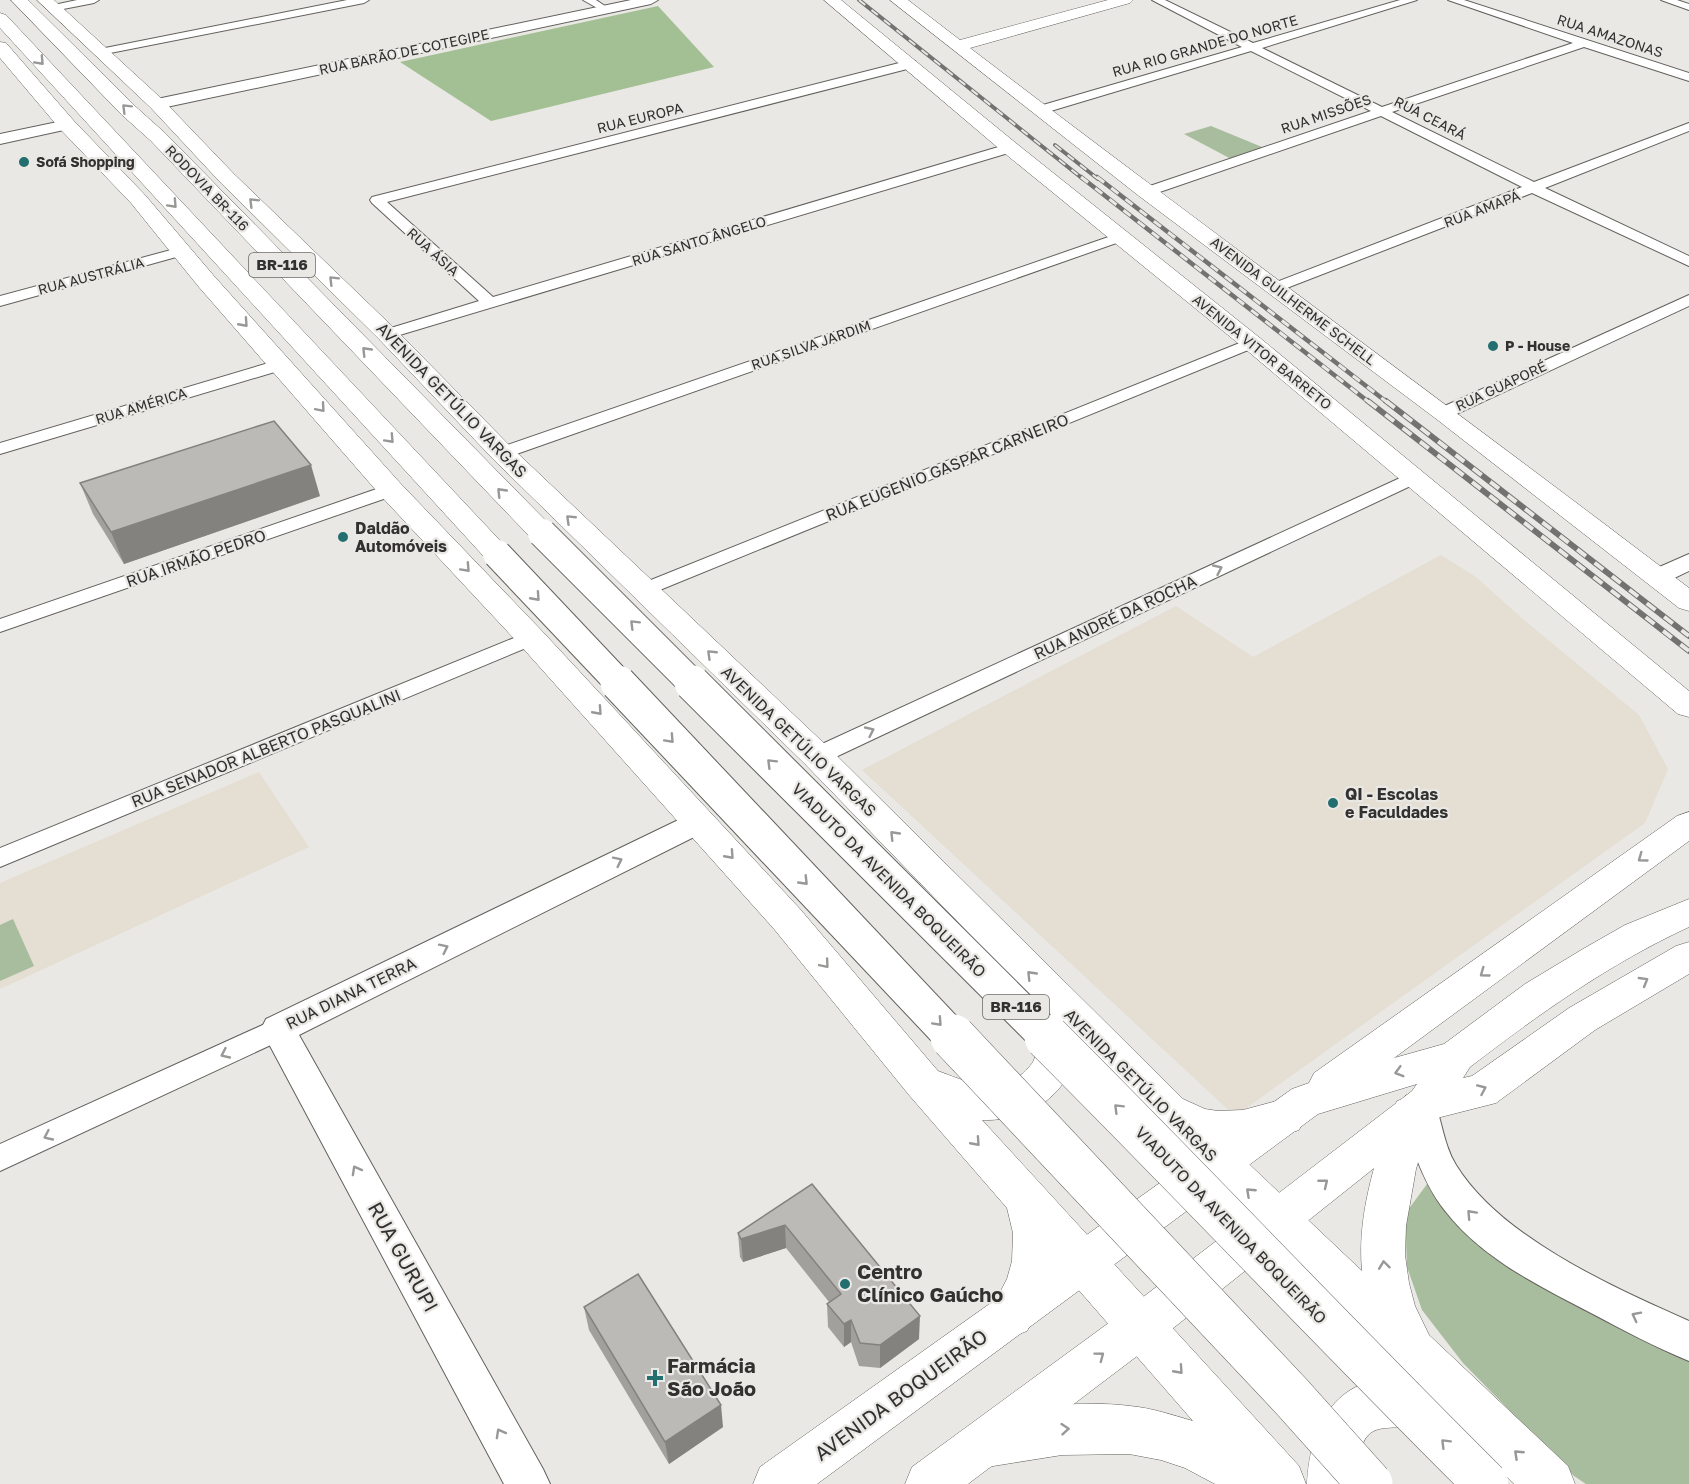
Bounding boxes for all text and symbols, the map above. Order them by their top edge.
street label: RUA AMAZONAS [1555,10,1665,61]
street label: RUA RIO GRANDE DO NORTE [1110,11,1300,80]
street label: RUA BARÃO DE COTEGIPE [317,25,491,78]
one-way arrow [33,54,44,65]
street label: RUA MISSÕES [1278,90,1373,137]
street label: RUA CEARÁ [1391,92,1470,143]
street label: RUA EUROPA [595,98,685,136]
one-way arrow [122,104,133,115]
street label: RODOVIA BR-116 [162,141,253,234]
place label: Sofá Shopping [36,153,135,170]
marker: Sofá Shopping [17,155,31,169]
street label: RUA AMAPÁ [1441,186,1523,231]
one-way arrow [166,197,177,207]
one-way arrow [249,199,260,210]
street label: RUA SANTO ÂNGELO [630,212,768,269]
street label: RUA ÁSIA [404,224,463,280]
street label: AVENIDA GUILHERME SCHELL [1207,233,1379,368]
street label: RUA AUSTRÁLIA [36,253,146,298]
road number: BR-116 [249,253,315,277]
one-way arrow [330,277,341,288]
street label: AVENIDA VITOR BARRETO [1189,290,1335,413]
one-way arrow [237,316,248,326]
street label: RUA SILVA JARDIM [749,316,873,373]
street label: AVENIDA GETÚLIO VARGAS [373,318,531,482]
place label: P - House [1505,337,1570,354]
marker: P - House [1486,339,1500,353]
one-way arrow [362,348,373,358]
street label: RUA GUAPORÉ [1452,357,1549,414]
street label: RUA AMÉRICA [93,383,189,427]
one-way arrow [314,401,325,412]
street label: RUA EUGENIO GASPAR CARNEIRO [822,409,1072,525]
one-way arrow [383,432,394,443]
one-way arrow [498,488,509,499]
one-way arrow [566,516,577,527]
place label: Daldão Automóveis [355,518,447,556]
street label: RUA IRMÃO PEDRO [123,525,269,591]
marker: Daldão Automóveis [336,530,350,544]
one-way arrow [459,561,470,572]
one-way arrow [1211,564,1222,576]
street label: RUA ANDRÉ DA ROCHA [1030,570,1200,664]
one-way arrow [529,591,540,601]
one-way arrow [630,621,641,631]
one-way arrow [707,651,718,662]
street label: AVENIDA GETÚLIO VARGAS [717,662,881,820]
street label: RUA SENADOR ALBERTO PASQUALINI [128,685,404,811]
one-way arrow [591,705,602,715]
one-way arrow [863,727,874,739]
one-way arrow [663,733,674,743]
one-way arrow [768,759,779,770]
street label: VIADUTO DA AVENIDA BOQUEIRÃO [788,779,990,981]
place label: QI - Escolas e Faculdades [1345,784,1448,822]
marker: QI - Escolas e Faculdades [1326,796,1340,810]
one-way arrow [891,832,902,843]
one-way arrow [723,849,734,859]
one-way arrow [1637,851,1648,862]
one-way arrow [612,857,623,869]
one-way arrow [797,874,808,884]
one-way arrow [437,943,448,955]
street label: RUA DIANA TERRA [283,953,420,1033]
one-way arrow [817,957,828,968]
one-way arrow [1479,966,1490,977]
one-way arrow [1027,971,1038,981]
one-way arrow [1637,977,1648,988]
road number: BR-116 [983,995,1049,1019]
street label: AVENIDA GETÚLIO VARGAS [1060,1004,1222,1166]
one-way arrow [931,1015,942,1026]
one-way arrow [221,1047,232,1059]
one-way arrow [1395,1065,1405,1077]
one-way arrow [1475,1084,1486,1096]
one-way arrow [1114,1104,1125,1115]
street label: VIADUTO DA AVENIDA BOQUEIRÃO [1131,1122,1331,1328]
one-way arrow [44,1129,55,1141]
one-way arrow [969,1136,980,1146]
one-way arrow [351,1166,363,1176]
one-way arrow [1318,1179,1329,1190]
one-way arrow [1246,1188,1256,1199]
street label: RUA GURUPI [364,1197,444,1316]
one-way arrow [1468,1210,1479,1221]
place label: Centro Clínico Gaúcho [857,1259,1003,1306]
one-way arrow [1378,1260,1391,1269]
marker: Centro Clínico Gaúcho [838,1277,852,1291]
one-way arrow [1632,1312,1643,1323]
street label: AVENIDA BOQUEIRÃO [809,1323,992,1465]
one-way arrow [1094,1352,1105,1363]
place label: Farmácia São João [667,1353,756,1400]
one-way arrow [1172,1363,1183,1374]
marker: Farmácia São João [648,1371,662,1385]
one-way arrow [1061,1423,1070,1436]
one-way arrow [496,1429,507,1439]
one-way arrow [1441,1439,1452,1450]
one-way arrow [1514,1450,1525,1461]

